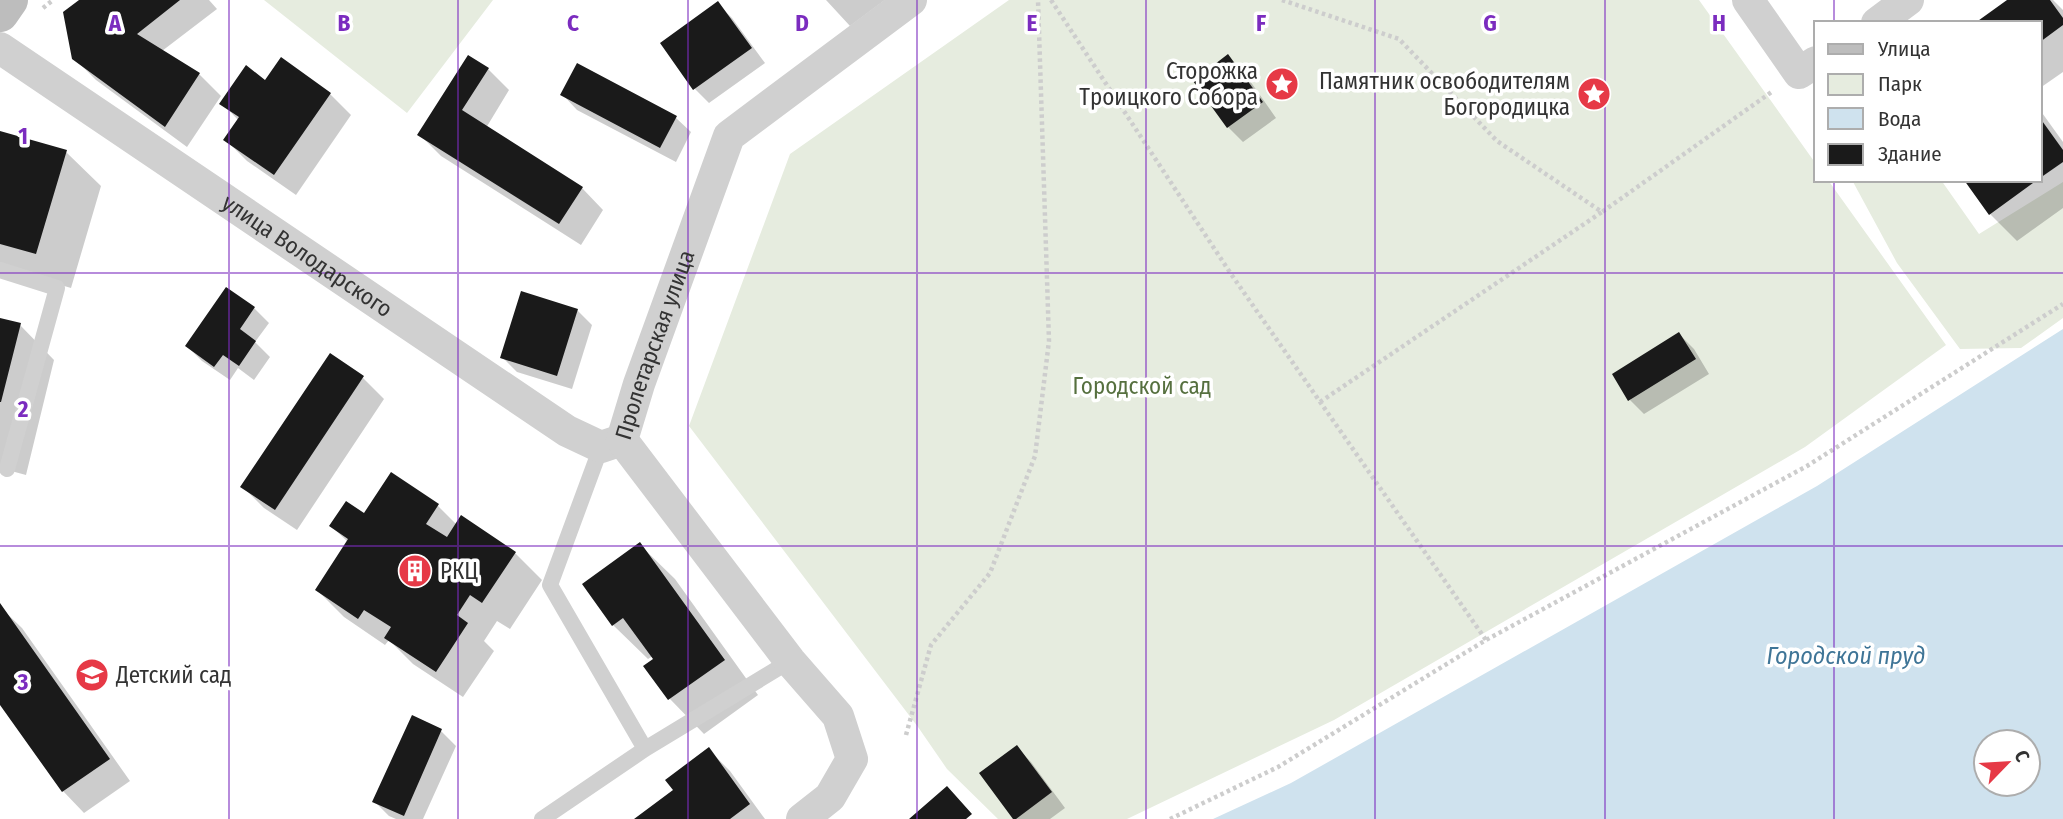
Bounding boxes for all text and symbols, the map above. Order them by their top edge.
text: A [108,9,122,37]
text: B [338,9,351,37]
text: C [567,9,579,37]
text: D [795,9,809,37]
text: E [1027,9,1038,37]
text: F [1256,9,1266,37]
text: G [1483,9,1497,37]
text: H [1712,9,1726,37]
legend [1814,21,2042,182]
text: Улица [1877,36,1931,62]
place label: Сторожка Троицкого Собора [1079,57,1258,111]
place icon: Сторожка Троицкого Собора [1263,65,1301,103]
place label: Памятник освободителям Богородицка [1319,67,1570,121]
text: Парк [1878,71,1922,97]
place icon: Памятник освободителям Богородицка [1575,75,1613,113]
text: Вода [1878,106,1921,132]
text: 1 [18,122,28,150]
text: Здание [1878,141,1942,167]
street label: улица Володарского [217,188,398,323]
street label: Пролетарская улица [609,246,700,443]
park label: Городской сад [1073,372,1211,400]
text: 2 [17,395,29,423]
building icon: РКЦ [396,552,434,590]
place label: РКЦ [440,557,478,585]
water label: Городской пруд [1766,642,1926,670]
school or university icon: Детский сад [73,656,111,694]
place label: Детский сад [115,661,232,689]
text: 3 [17,668,29,696]
north arrow [1972,728,2042,798]
text: С [2009,747,2034,765]

